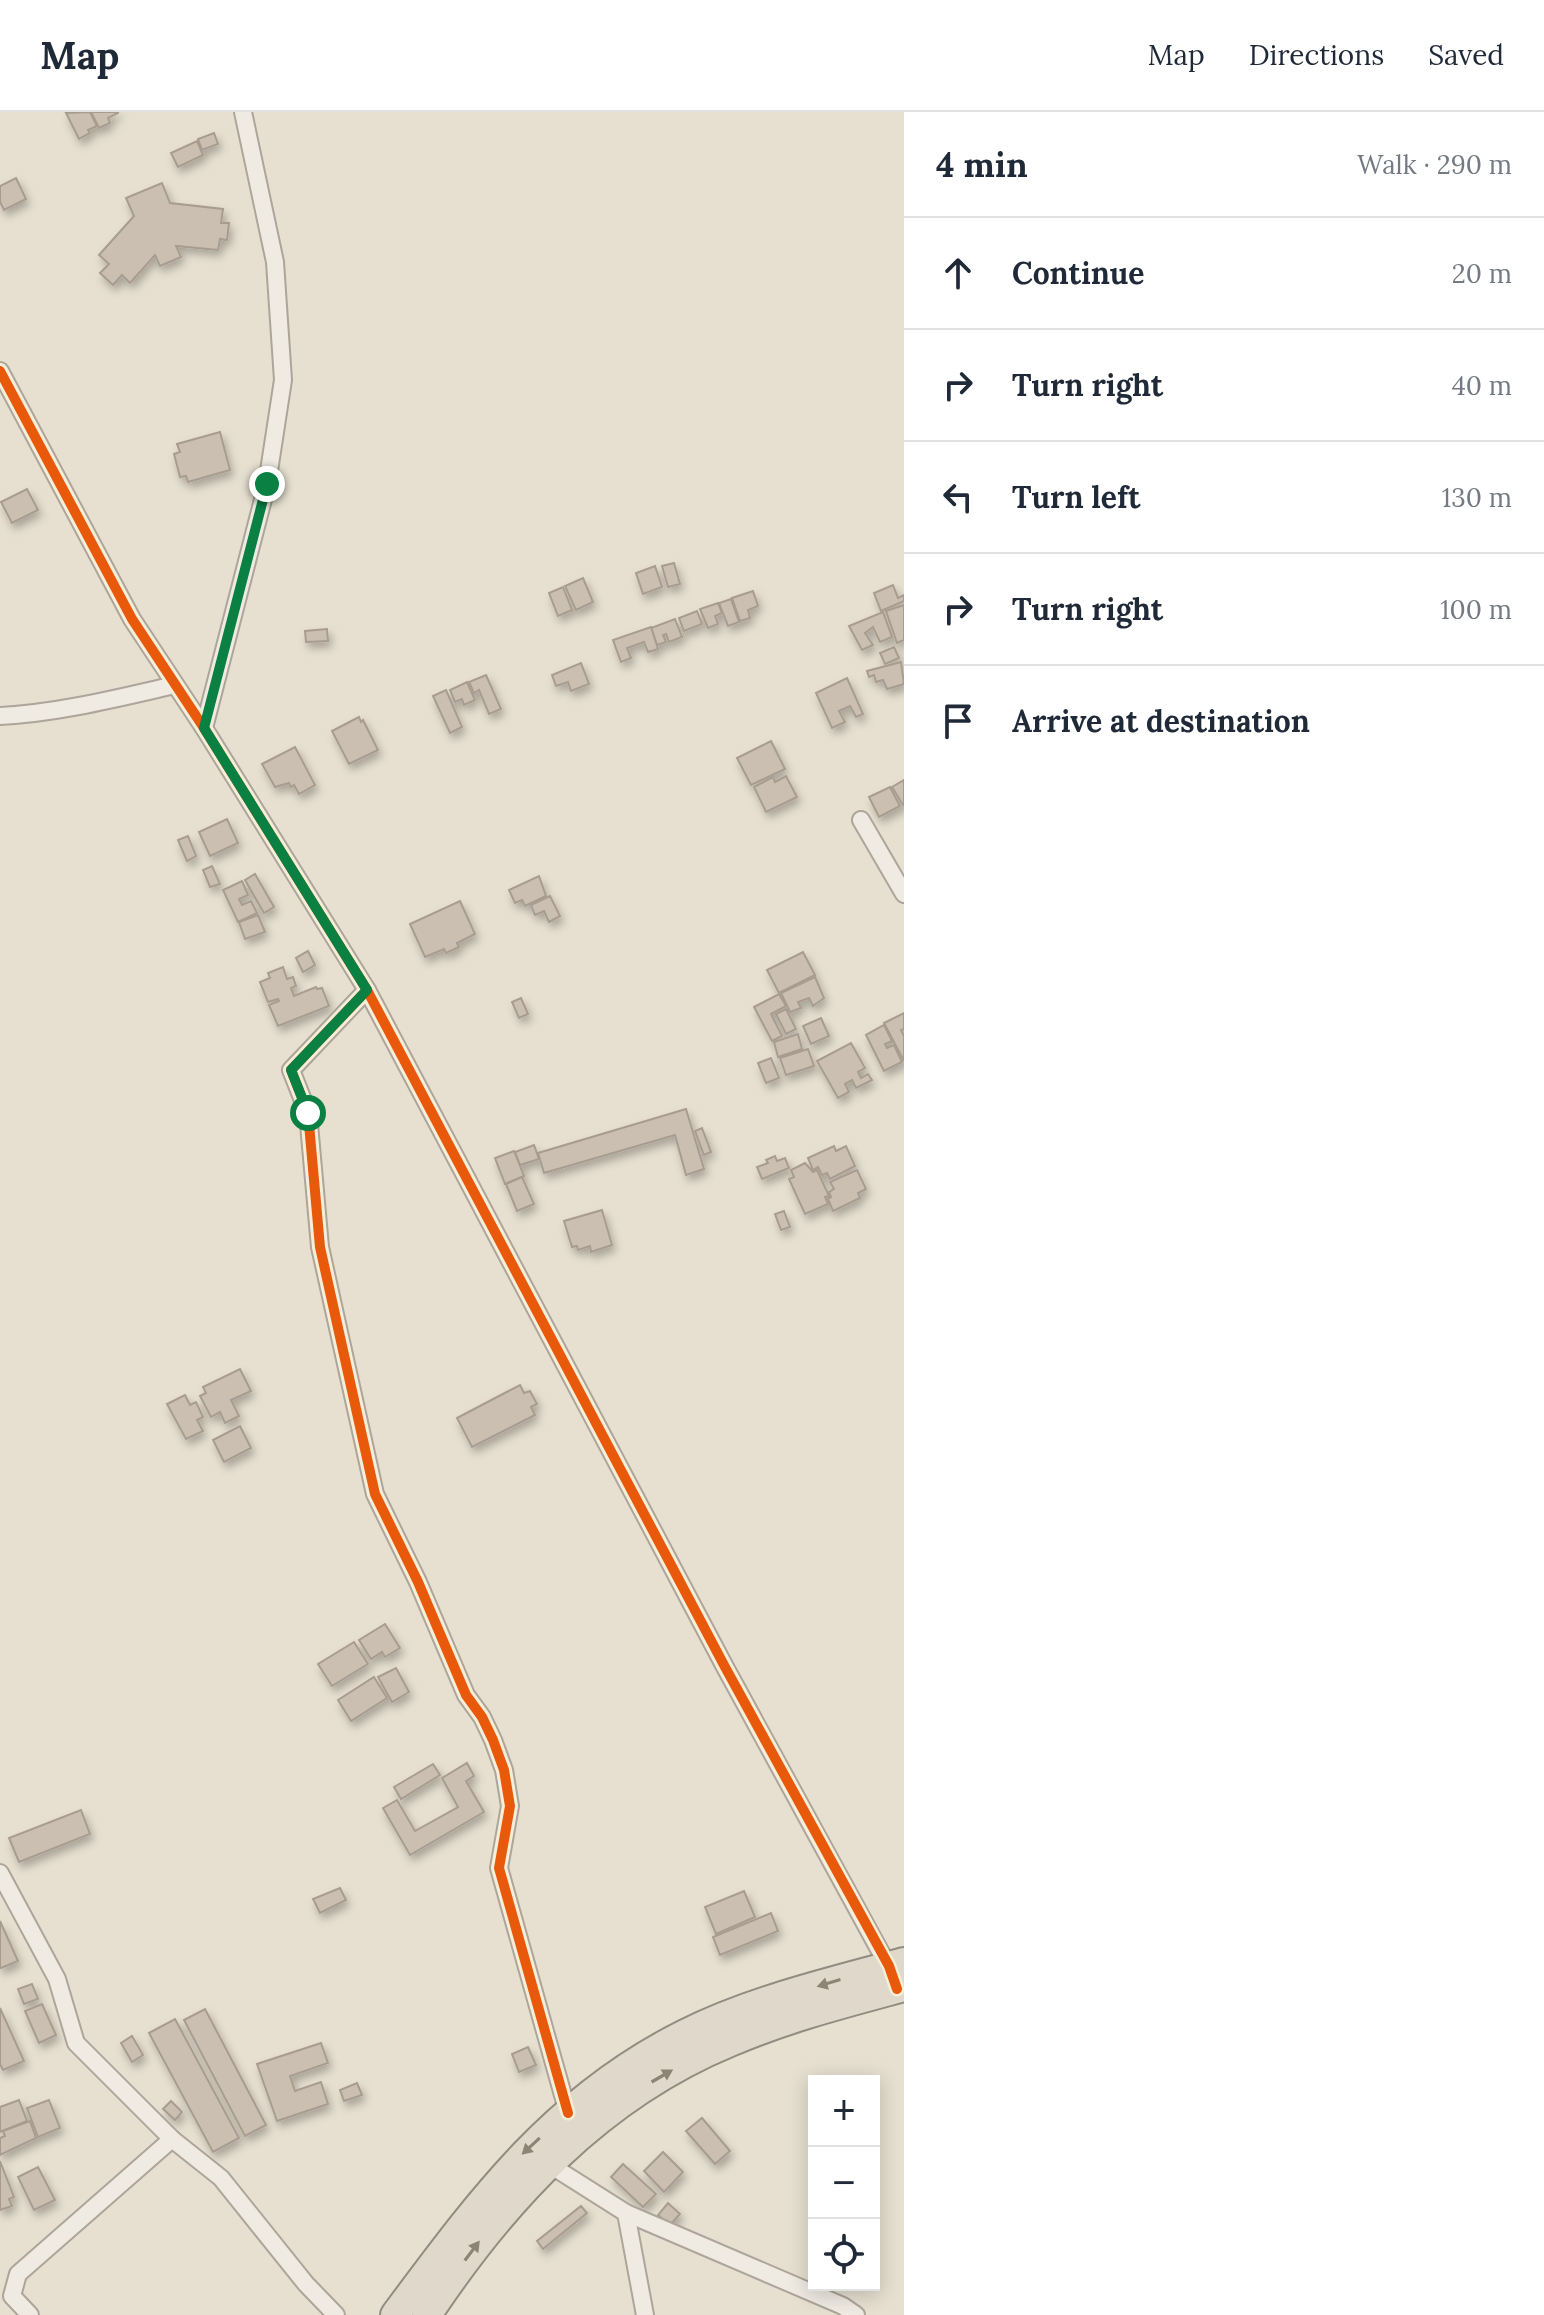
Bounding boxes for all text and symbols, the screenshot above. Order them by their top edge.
text: Map [40,31,119,79]
text: Map [1148,37,1205,73]
text: Directions [1249,37,1384,73]
text: Saved [1428,37,1504,73]
text: 4 min [936,143,1028,186]
text: Walk · 290 m [1357,148,1512,181]
icon: ahead [936,251,980,295]
text: Continue [1012,254,1144,292]
text: 20 m [1452,257,1512,290]
icon: right [936,363,980,407]
text: Turn right [1012,366,1163,404]
text: 40 m [1452,369,1512,402]
route end [249,466,285,502]
icon: left [936,475,980,519]
text: Turn left [1012,478,1140,516]
text: 130 m [1442,481,1512,514]
icon: right [936,587,980,631]
text: Turn right [1012,590,1163,628]
text: 100 m [1440,593,1512,626]
icon: arrive [936,699,980,743]
text: Arrive at destination [1012,702,1310,740]
route start [290,1095,326,1131]
one-way arrow [817,1977,841,1990]
one-way arrow [651,2069,673,2083]
map controls [808,2075,880,2291]
button: + [808,2075,880,2147]
one-way arrow [522,2136,541,2154]
button: − [808,2147,880,2219]
button: locate [808,2219,880,2291]
one-way arrow [463,2241,479,2261]

